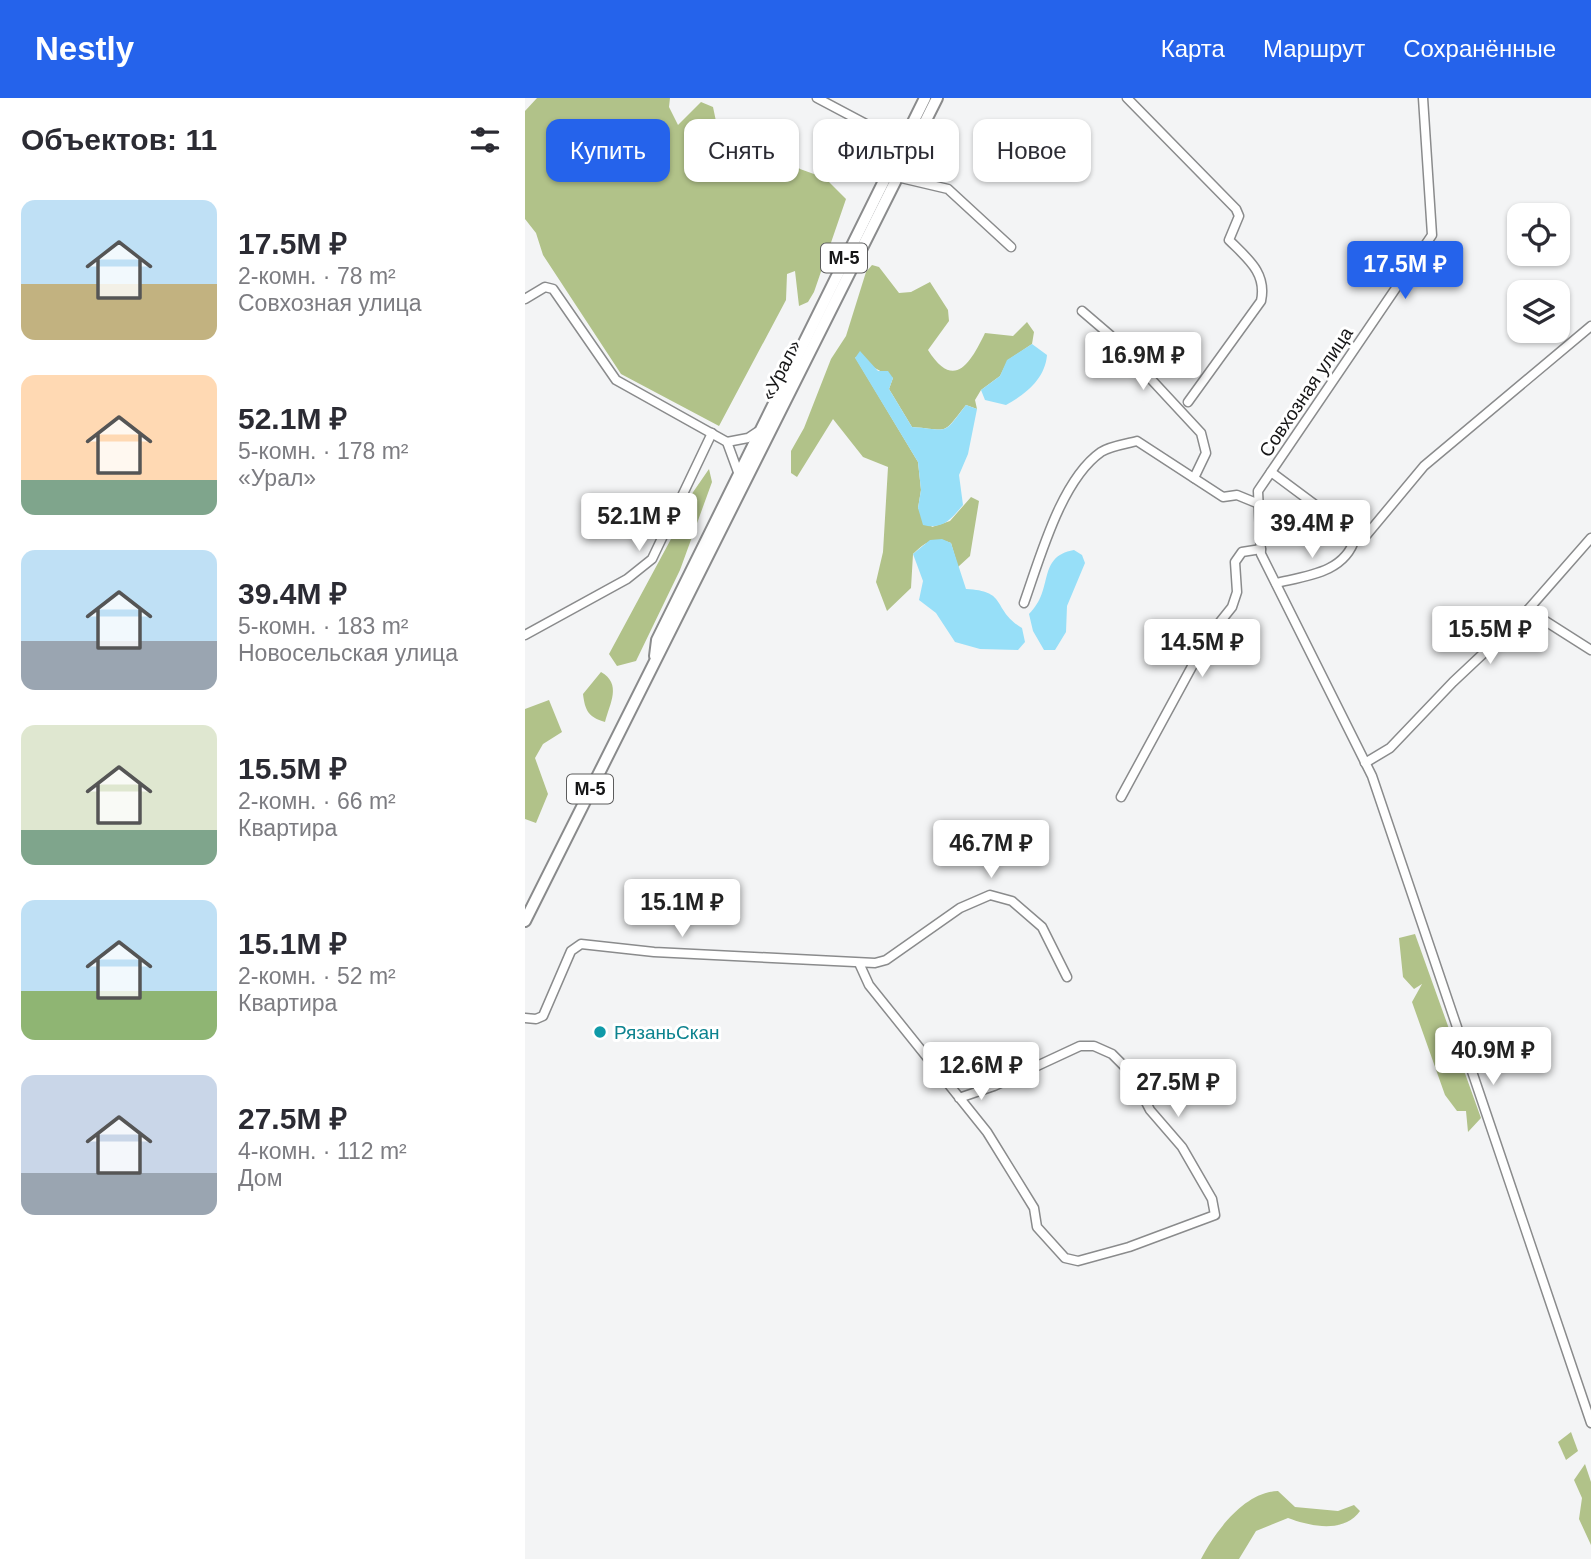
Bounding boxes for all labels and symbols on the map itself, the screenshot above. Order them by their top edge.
pin: 17.5M ₽ [1340,242,1470,301]
road number: М-5 [821,244,867,272]
street label: Совхозная улица [1255,323,1357,461]
pin: 16.9M ₽ [1078,332,1208,392]
street label: «Урал» [757,336,805,404]
pin: 52.1M ₽ [574,494,704,553]
pin: 39.4M ₽ [1247,500,1377,560]
pin: 15.5M ₽ [1425,606,1555,666]
pin: 14.5M ₽ [1137,620,1267,679]
road number: М-5 [567,774,613,804]
pin: 46.7M ₽ [926,820,1056,880]
pin: 15.1M ₽ [617,880,747,939]
place label: РязаньСкан [614,1022,720,1043]
marker: РязаньСкан [592,1024,608,1040]
pin: 40.9M ₽ [1428,1028,1558,1087]
pin: 12.6M ₽ [916,1042,1046,1102]
pin: 27.5M ₽ [1113,1060,1243,1119]

